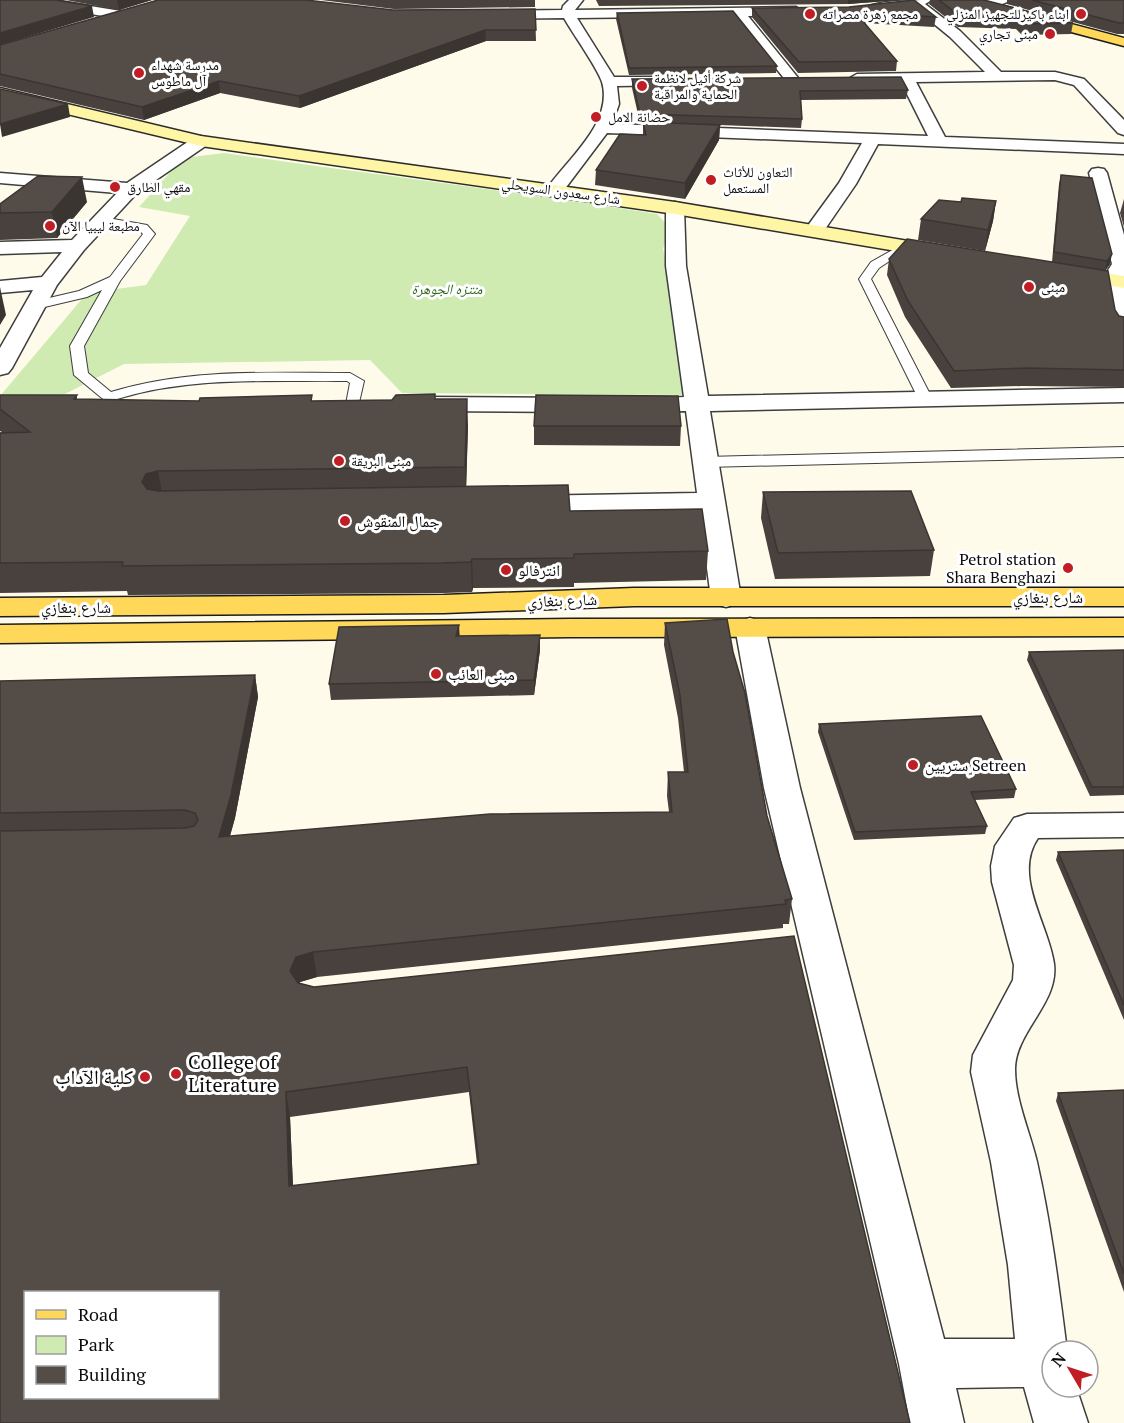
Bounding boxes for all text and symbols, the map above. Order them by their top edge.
place label: مجمع زهرة مصراته [822,4,918,24]
place label: ابناء باكيرللتجهيز المنزلي [946,4,1069,26]
marker: مجمع زهرة مصراته [803,7,817,21]
marker: ابناء باكيرللتجهيز المنزلي [1074,7,1088,21]
place label: مبنى تجاري [979,24,1038,46]
marker: مبنى تجاري [1043,27,1057,41]
place label: مدرسة شهداء آل ماطوس [151,55,219,90]
marker: مدرسة شهداء آل ماطوس [132,66,146,80]
place label: شركة أثيل لانظمة الحماية والمراقبة [654,68,741,103]
marker: شركة أثيل لانظمة الحماية والمراقبة [635,79,649,93]
place label: حضانة الامل [608,107,670,126]
marker: حضانة الامل [589,110,603,124]
place label: التعاون للأثاث المستعمل [723,162,793,197]
street label: شارع سعدون السويحلي [500,173,621,211]
marker: التعاون للأثاث المستعمل [704,173,718,187]
place label: مقهي الطارق [127,177,190,199]
marker: مقهي الطارق [108,180,122,194]
place label: مطبعة ليبيا الآن [62,216,140,235]
marker: مطبعة ليبيا الآن [43,219,57,233]
place label: مبنى [1041,277,1065,296]
park label: منتزه الجوهرة [412,279,483,298]
marker: مبنى [1022,280,1036,294]
place label: مبنى البريقة [351,451,411,470]
marker: مبنى البريقة [332,454,346,468]
place label: جمال المنقوش [357,510,440,532]
marker: جمال المنقوش [338,514,352,528]
place label: Petrol station Shara Benghazi [946,548,1056,588]
place label: انترفالو [518,559,560,581]
marker: Petrol station Shara Benghazi [1061,561,1075,575]
marker: انترفالو [499,563,513,577]
street label: شارع بنغازي [1013,586,1083,610]
street label: شارع بنغازي [527,588,597,614]
street label: شارع بنغازي [41,596,111,620]
place label: مبنى العائب [448,663,515,685]
marker: مبنى العائب [429,667,443,681]
place label: ستريين ٍSetreen [925,754,1027,776]
marker: ستريين ٍSetreen [906,758,920,772]
place label: College of Literature [188,1048,278,1098]
place label: كلية الآداب [55,1063,133,1090]
marker: College of Literature [169,1067,183,1081]
marker: كلية الآداب [138,1070,152,1084]
legend [24,1291,219,1399]
text: Road [78,1302,118,1326]
text: Park [78,1332,115,1356]
north arrow [1040,1339,1100,1399]
text: N [1046,1348,1071,1371]
text: Building [78,1362,146,1386]

